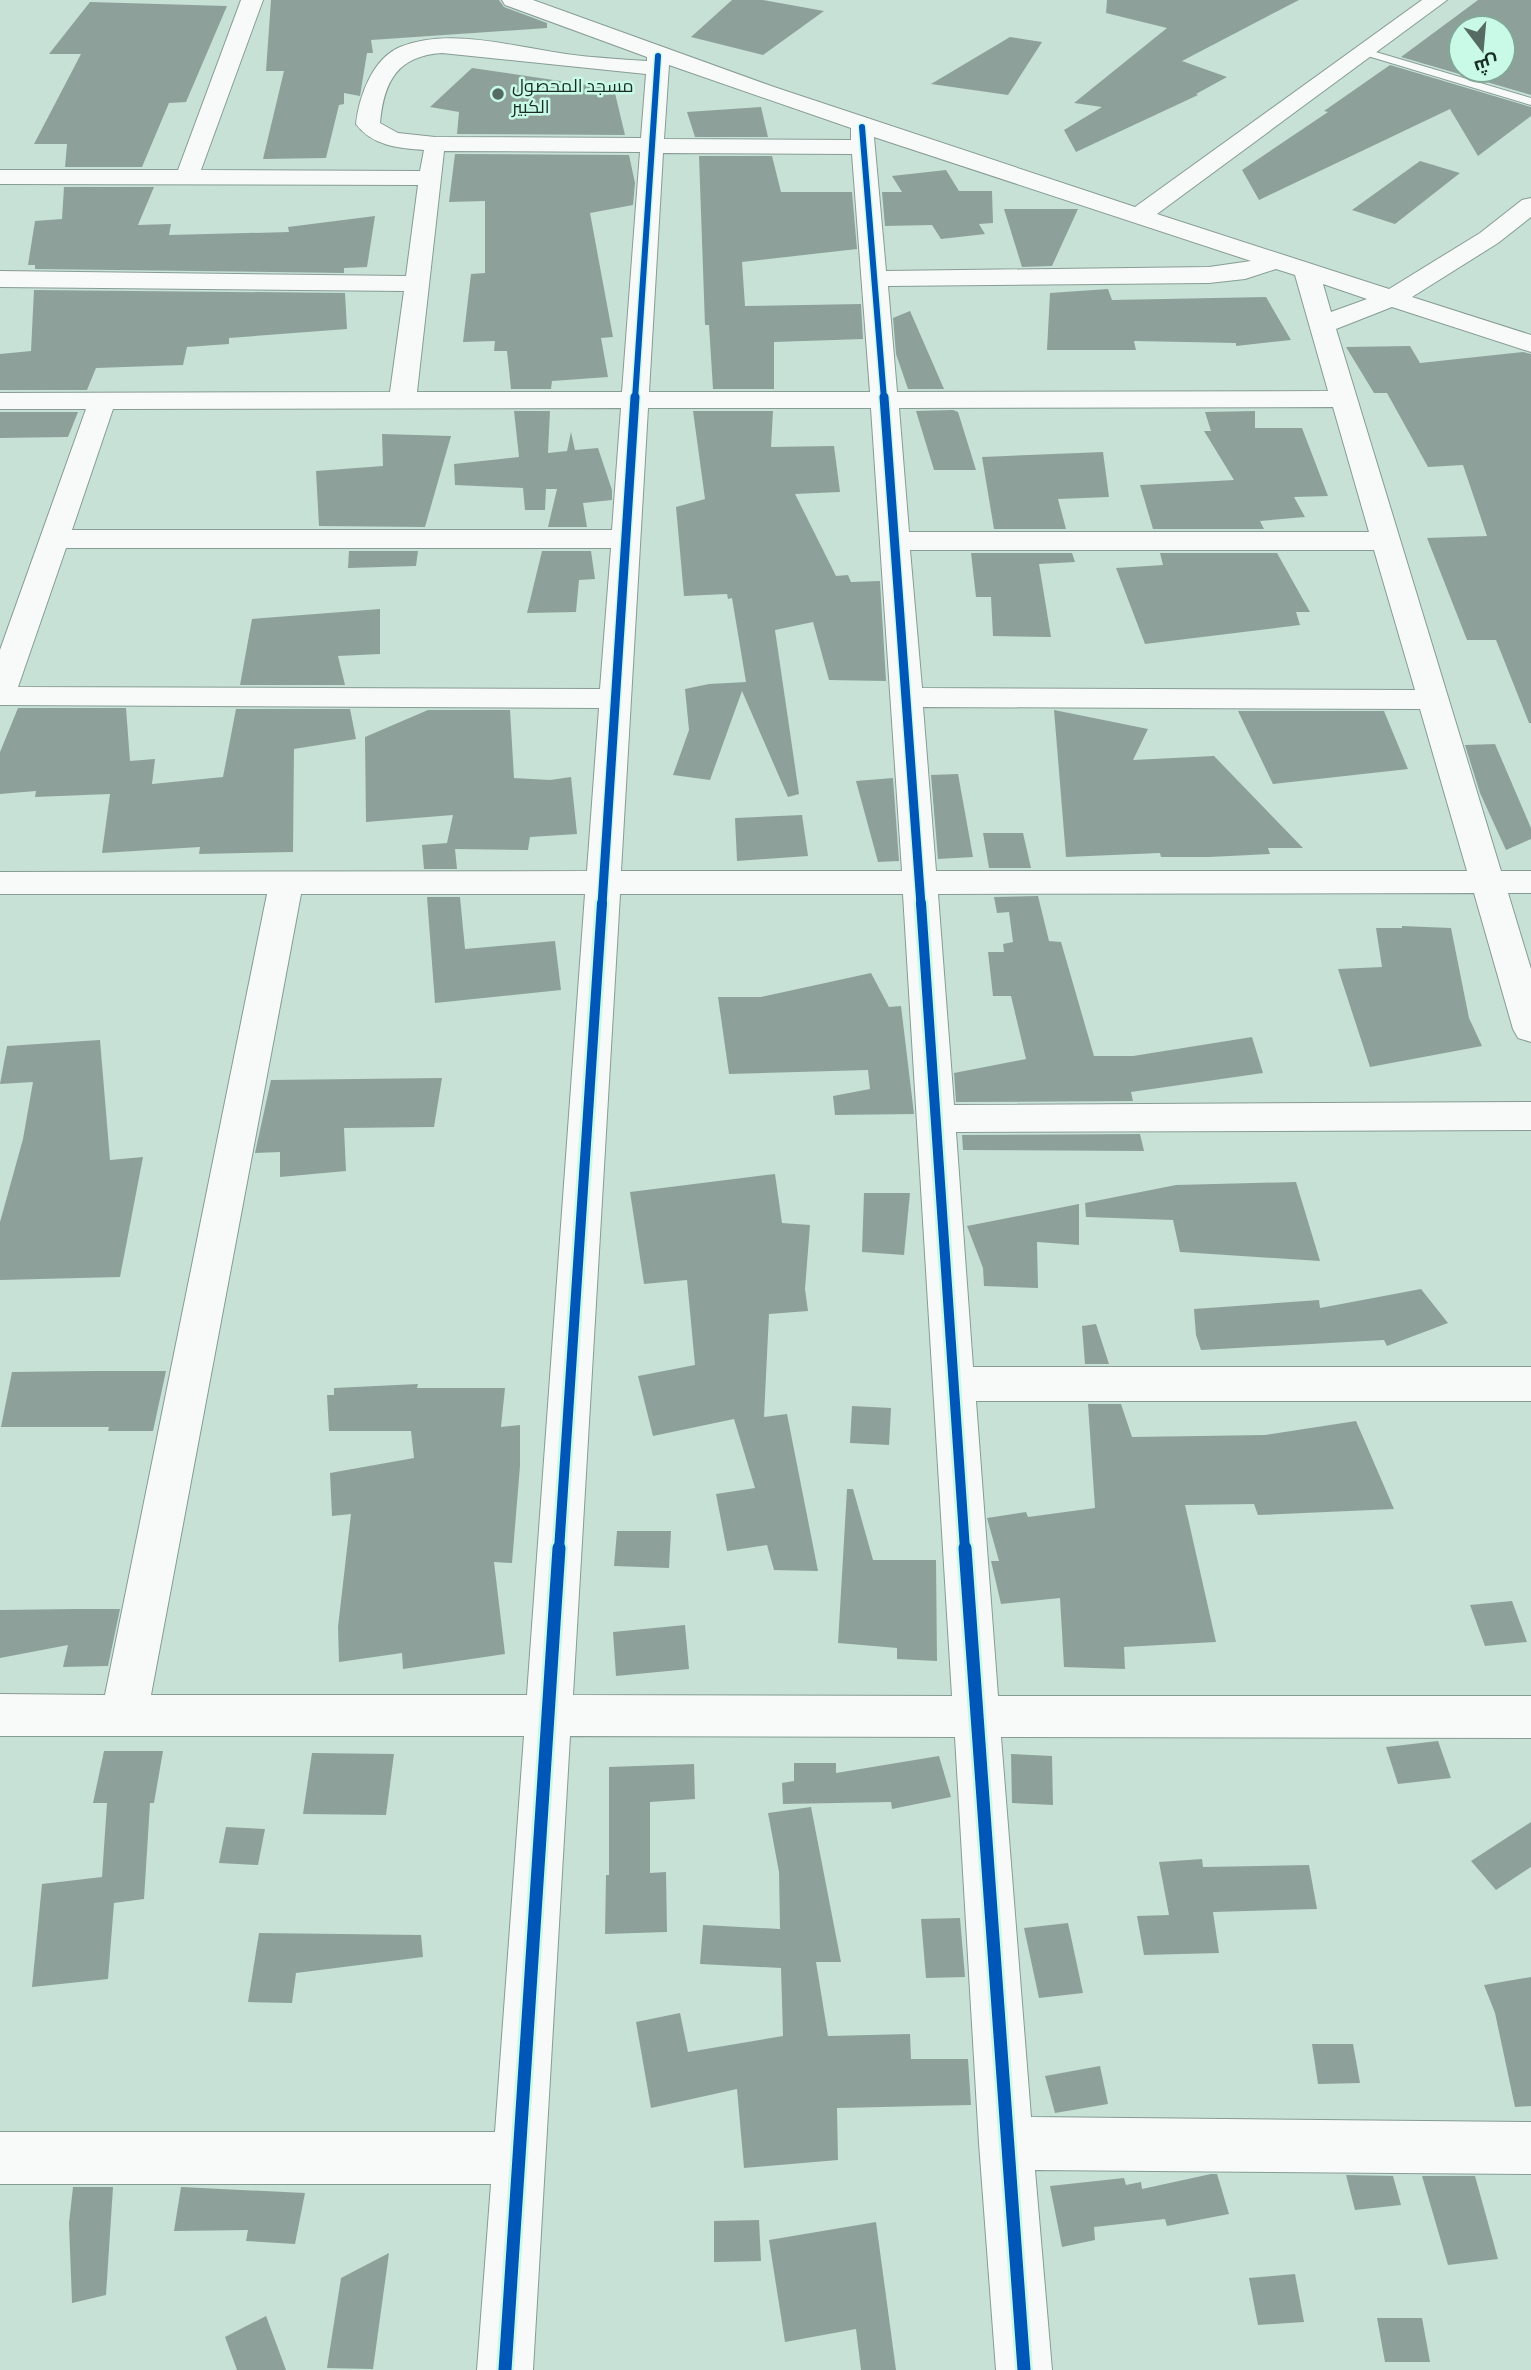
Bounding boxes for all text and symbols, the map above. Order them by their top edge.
north arrow [1447,14,1517,84]
text: ش [1471,49,1503,83]
place label: مسجد المحصول الكبير [511,71,634,119]
marker: مسجد المحصول الكبير [490,86,506,102]

